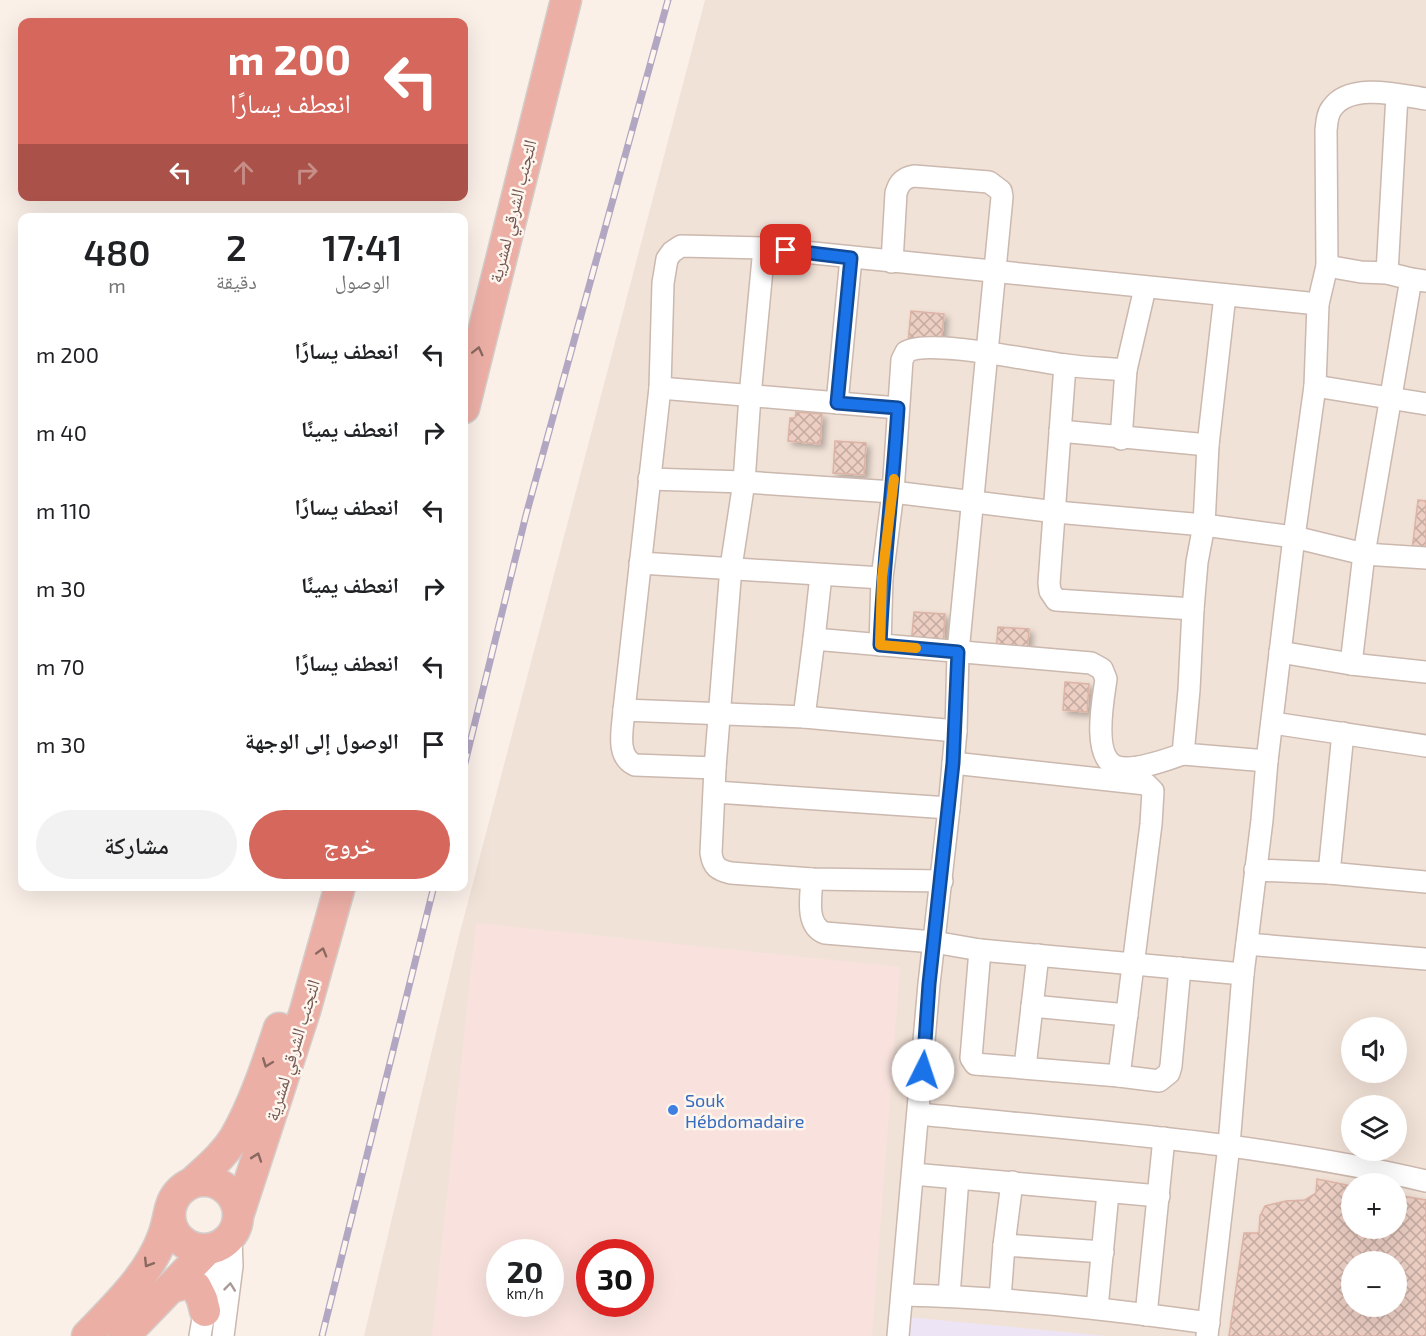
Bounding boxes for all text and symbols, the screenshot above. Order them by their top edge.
text: 200 m [228,33,351,83]
icon: left [372,42,450,120]
text: انعطف يسارًا [230,86,351,118]
street label: التجنب الشرقي لمشرية [484,137,545,286]
icon: left [164,156,197,189]
icon: ahead [227,156,260,189]
icon: right [290,156,323,189]
pin [760,224,811,275]
text: 2 [226,225,247,268]
text: 17:41 [322,225,403,268]
text: 480 [84,230,151,273]
icon: arrive [769,233,802,266]
text: دقيقة [216,269,257,293]
text: الوصول [335,269,390,293]
text: m [108,273,126,297]
text: انعطف يسارًا [294,337,399,363]
icon: left [417,338,450,371]
text: 200 m [36,341,99,367]
one-way arrow [470,346,483,356]
text: انعطف يمينًا [301,415,399,441]
icon: right [417,416,450,449]
text: 40 m [36,419,87,445]
text: انعطف يسارًا [294,493,399,519]
icon: left [417,494,450,527]
text: 110 m [36,497,91,523]
text: انعطف يمينًا [301,571,399,597]
icon: right [417,572,450,605]
text: 30 m [36,575,86,601]
text: انعطف يسارًا [294,649,399,675]
icon: left [417,650,450,683]
text: 70 m [36,653,85,679]
text: الوصول إلى الوجهة [245,727,399,753]
icon: arrive [417,728,450,761]
text: 30 m [36,731,86,757]
button: مشاركة [36,810,237,879]
button: خروج [249,810,450,879]
one-way arrow [315,947,327,958]
street label: التجنب الشرقي لمشرية [260,977,328,1125]
map controls [1341,1017,1407,1317]
button: sound [1341,1017,1407,1083]
position arrow [891,1038,955,1102]
one-way arrow [262,1057,274,1068]
place label: Souk Hébdomadaire [685,1089,804,1132]
button: layers [1341,1095,1407,1161]
marker: Souk Hébdomadaire [666,1103,680,1117]
one-way arrow [249,1153,262,1163]
button: + [1341,1173,1407,1239]
speed limit sign: 30 [576,1239,654,1317]
button: − [1341,1251,1407,1317]
text: 20 [507,1253,543,1289]
one-way arrow [144,1257,156,1267]
one-way arrow [223,1283,236,1292]
text: km/h [506,1284,544,1302]

